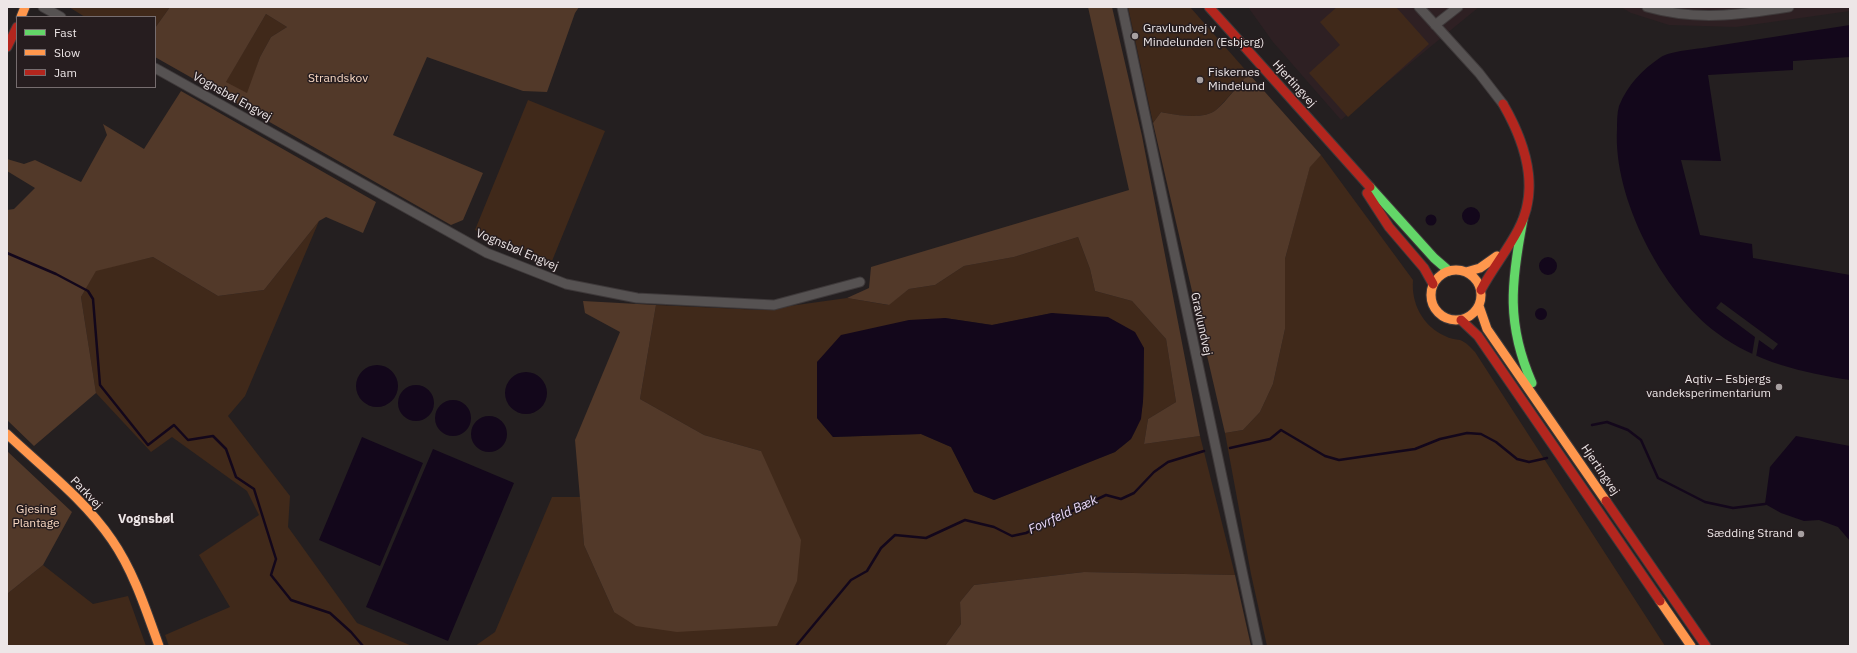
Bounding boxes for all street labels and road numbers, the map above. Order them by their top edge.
street label: Hjertingvej [1269,58,1319,110]
street label: Vognsbøl Engvej [190,69,274,125]
street label: Vognsbøl Engvej [474,226,560,274]
street label: Gravlundvej [1187,291,1215,357]
street label: Hjertingvej [1578,442,1622,498]
street label: Parkvej [67,474,105,512]

